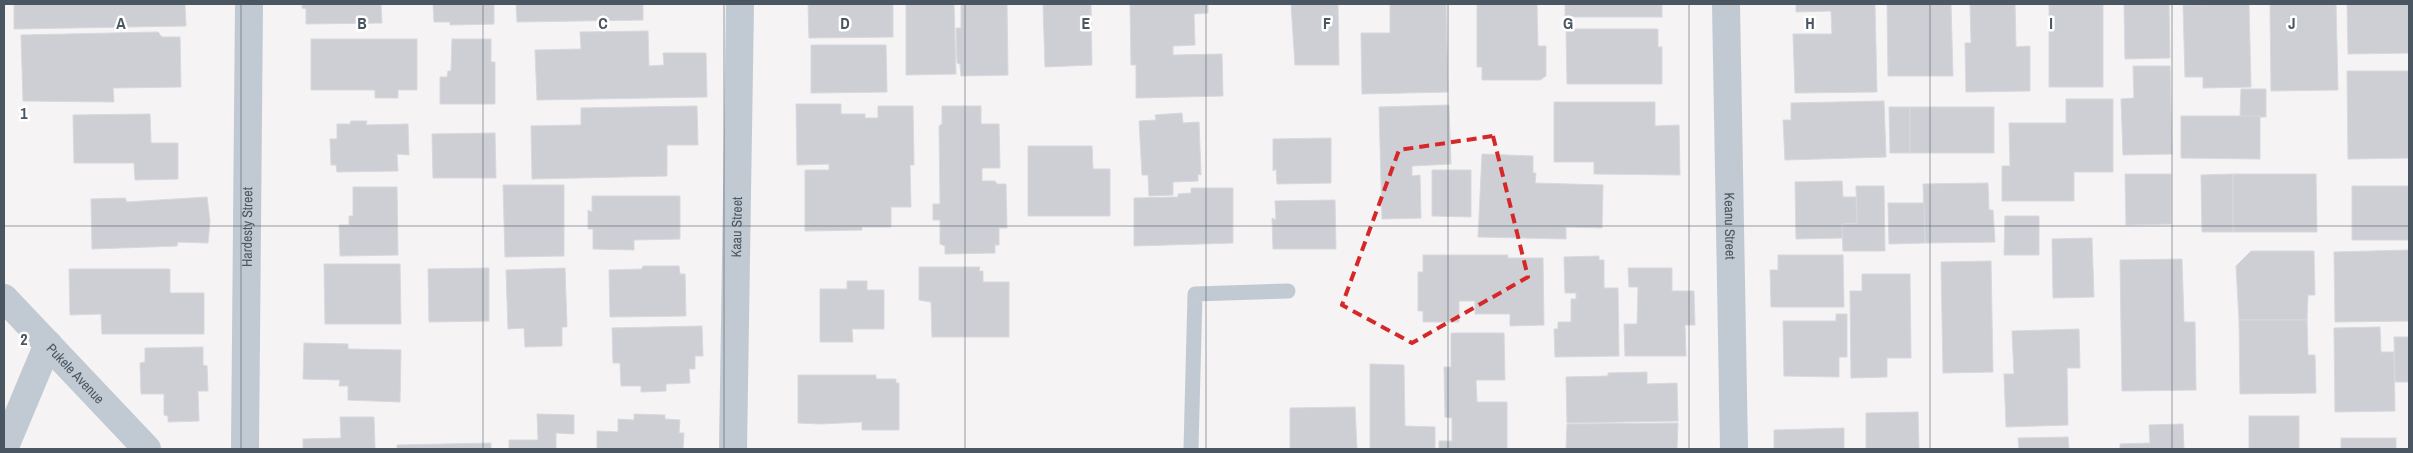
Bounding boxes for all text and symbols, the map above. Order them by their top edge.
text: A [116,12,126,34]
text: B [357,12,367,34]
text: C [598,12,608,34]
text: D [840,12,850,34]
text: E [1082,12,1091,34]
text: F [1323,12,1331,34]
text: G [1563,12,1573,34]
text: H [1805,12,1815,34]
text: I [2049,12,2053,34]
text: J [2288,12,2296,34]
text: 1 [20,102,28,124]
street label: Hardesty Street [238,187,256,267]
street label: Keanu Street [1720,192,1740,260]
street label: Kaau Street [727,197,746,258]
text: 2 [20,328,28,350]
street label: Pukele Avenue [43,340,108,407]

